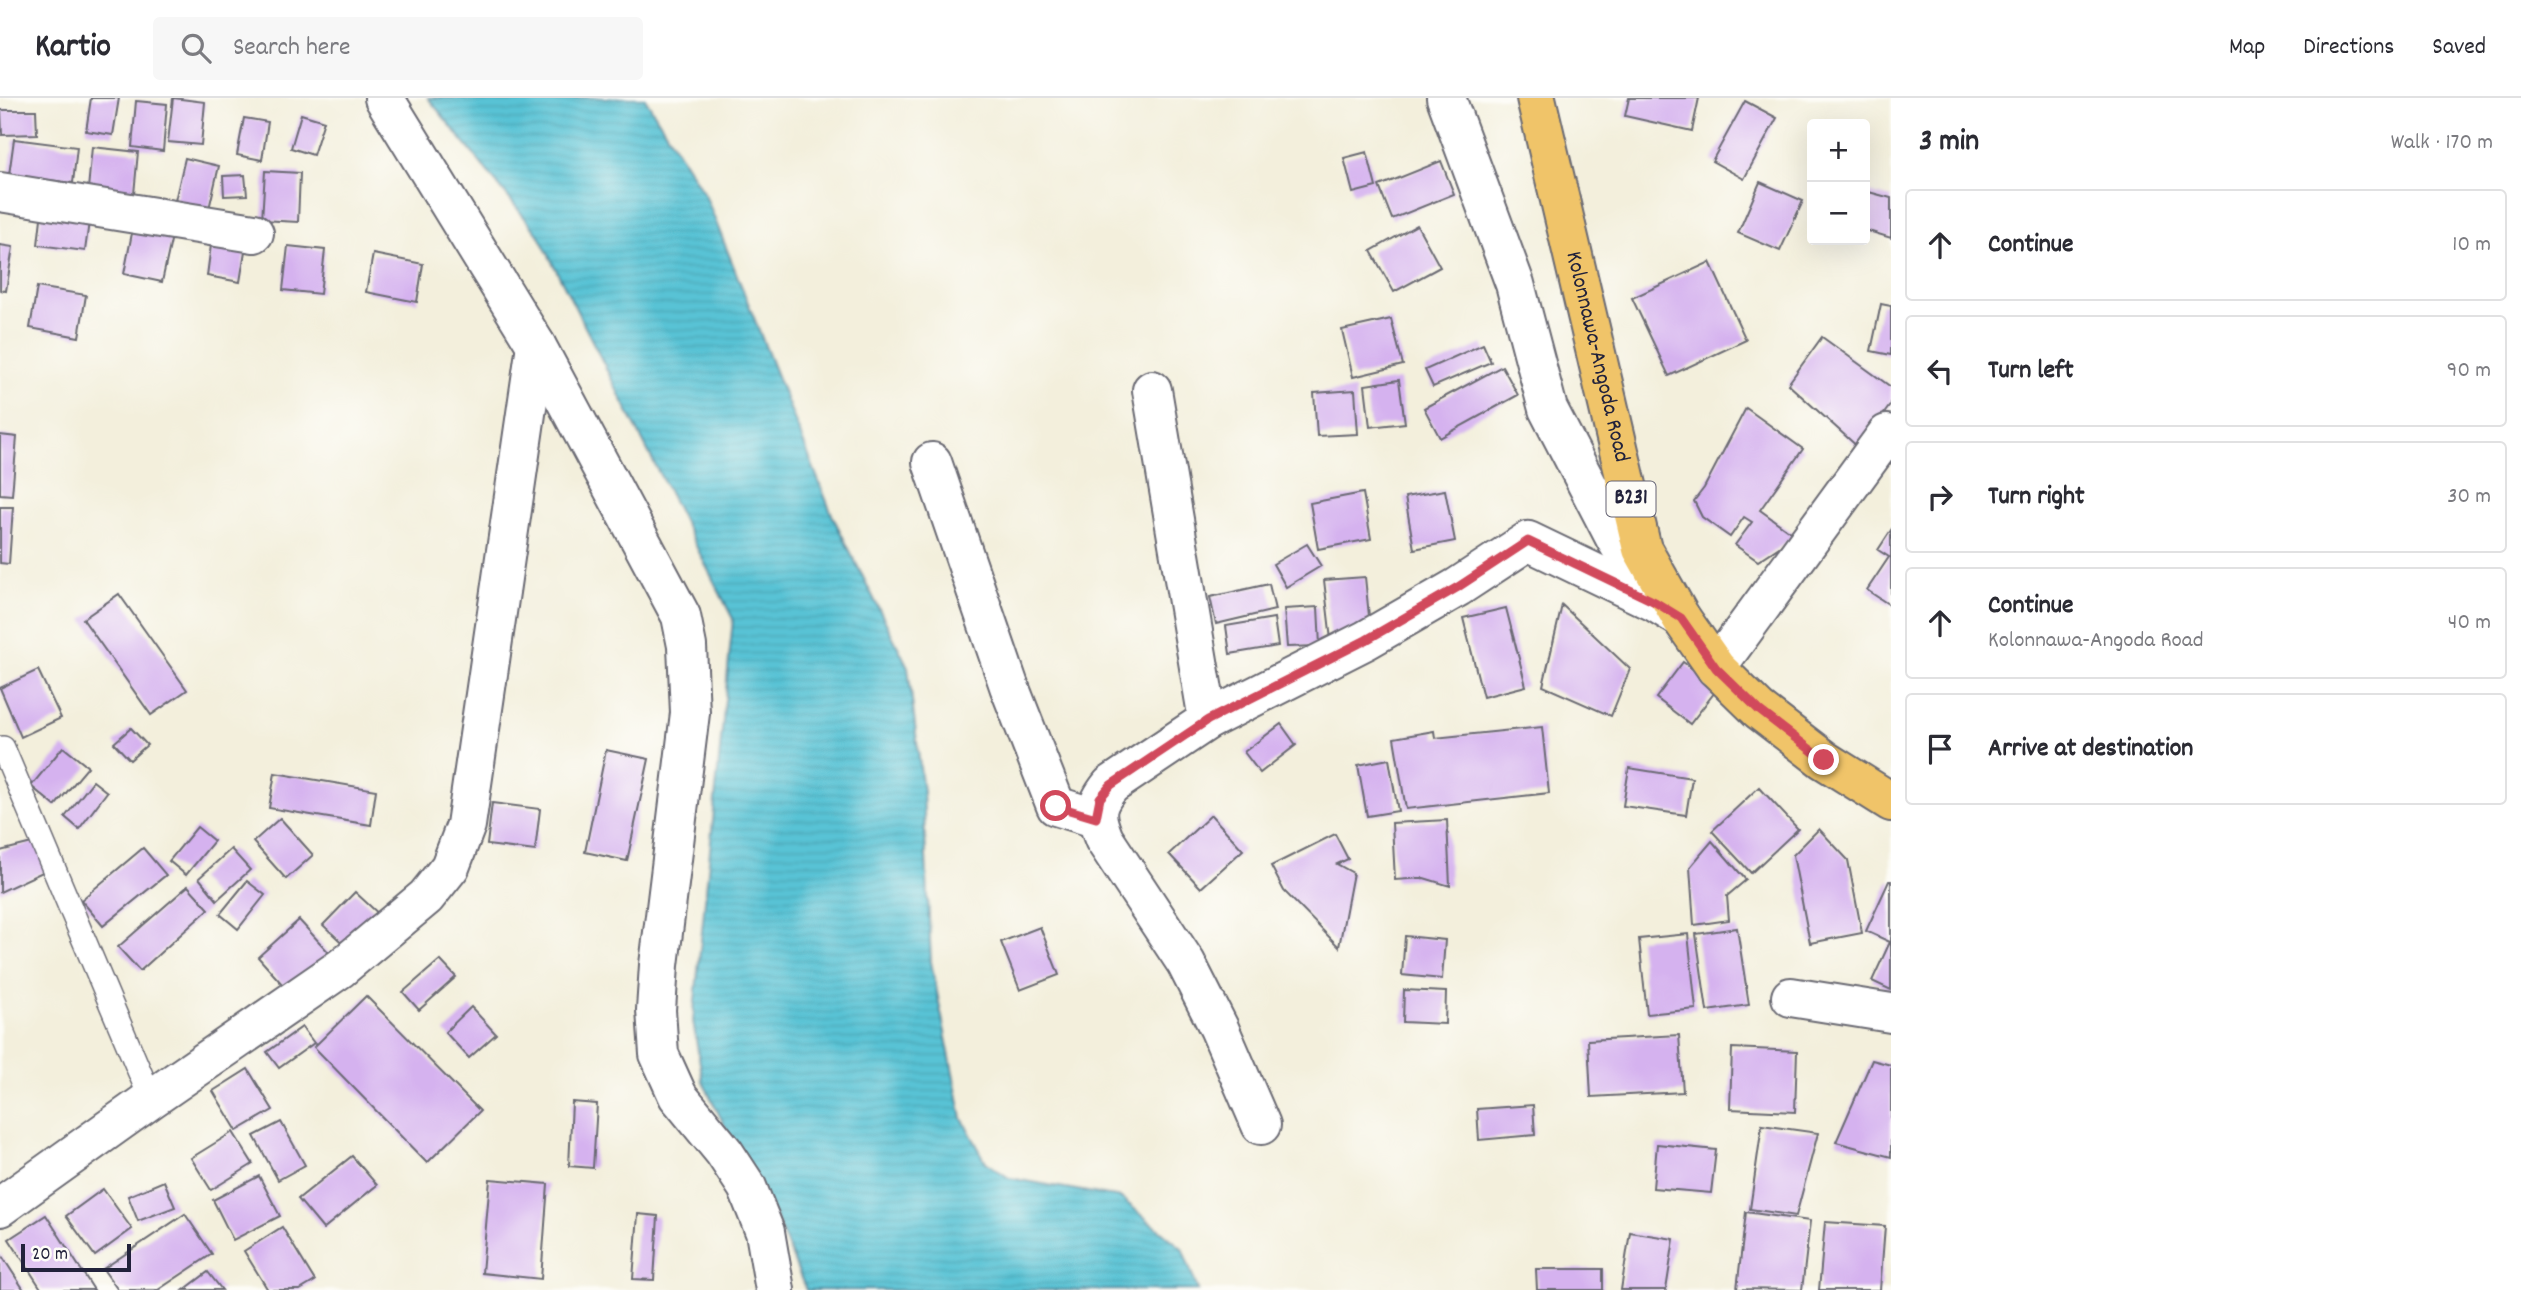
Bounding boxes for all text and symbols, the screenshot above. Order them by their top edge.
search box [153,17,643,80]
text: Kartio [35,25,111,72]
icon: search [177,29,215,67]
text: Search here [233,30,350,67]
text: Map [2229,31,2265,65]
text: Directions [2303,31,2394,65]
text: Saved [2432,31,2486,65]
map controls [1807,119,1870,245]
button: + [1807,119,1870,182]
text: 3 min [1919,122,1979,165]
text: Walk · 170 m [2391,127,2493,160]
button: − [1807,182,1870,245]
icon: ahead [1921,226,1959,264]
text: Continue [1988,227,2073,264]
text: 10 m [2452,229,2491,262]
street label: Kolonnawa-Angoda Road [1556,248,1638,466]
icon: left [1921,352,1959,390]
text: Turn left [1988,353,2074,390]
text: 90 m [2447,355,2491,388]
icon: right [1921,478,1959,516]
text: Turn right [1988,479,2085,516]
text: 30 m [2447,481,2491,514]
road number: B231 [1606,482,1656,516]
text: Continue [1988,588,2073,625]
icon: ahead [1921,604,1959,642]
text: 40 m [2448,607,2491,640]
text: Kolonnawa-Angoda Road [1988,625,2203,658]
icon: arrive [1921,730,1959,768]
text: Arrive at destination [1988,731,2193,768]
route end [1808,744,1839,775]
route start [1040,790,1071,821]
scale bar [21,1241,131,1273]
text: 20 m [32,1242,68,1269]

